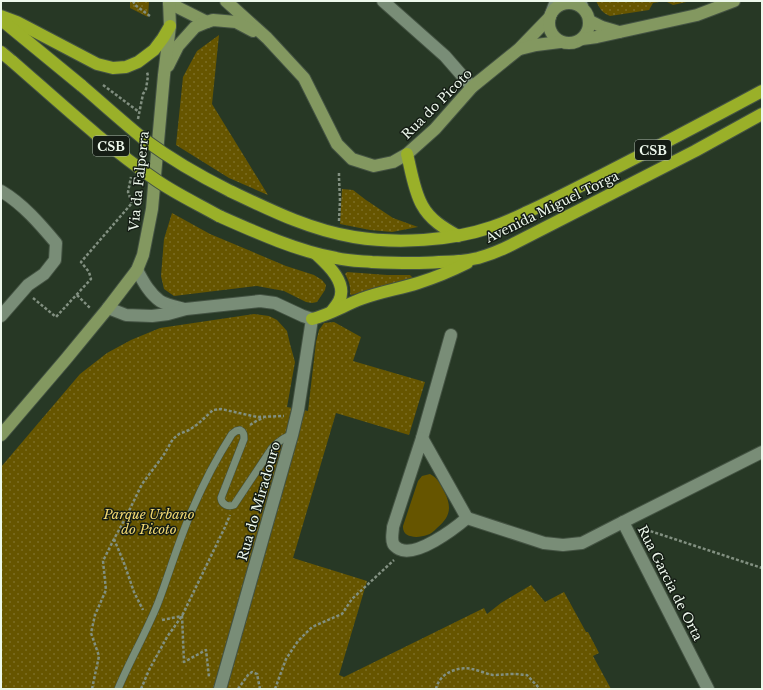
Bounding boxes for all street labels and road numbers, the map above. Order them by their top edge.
street label: Rua do Picoto [398,65,476,143]
street label: Via da Falperra [125,129,153,233]
road number: CSB [93,136,129,156]
road number: CSB [635,140,671,160]
street label: Avenida Miguel Torga [482,167,622,247]
street label: Rua do Miradouro [234,439,284,563]
street label: Rua Garcia de Orta [634,523,707,644]

